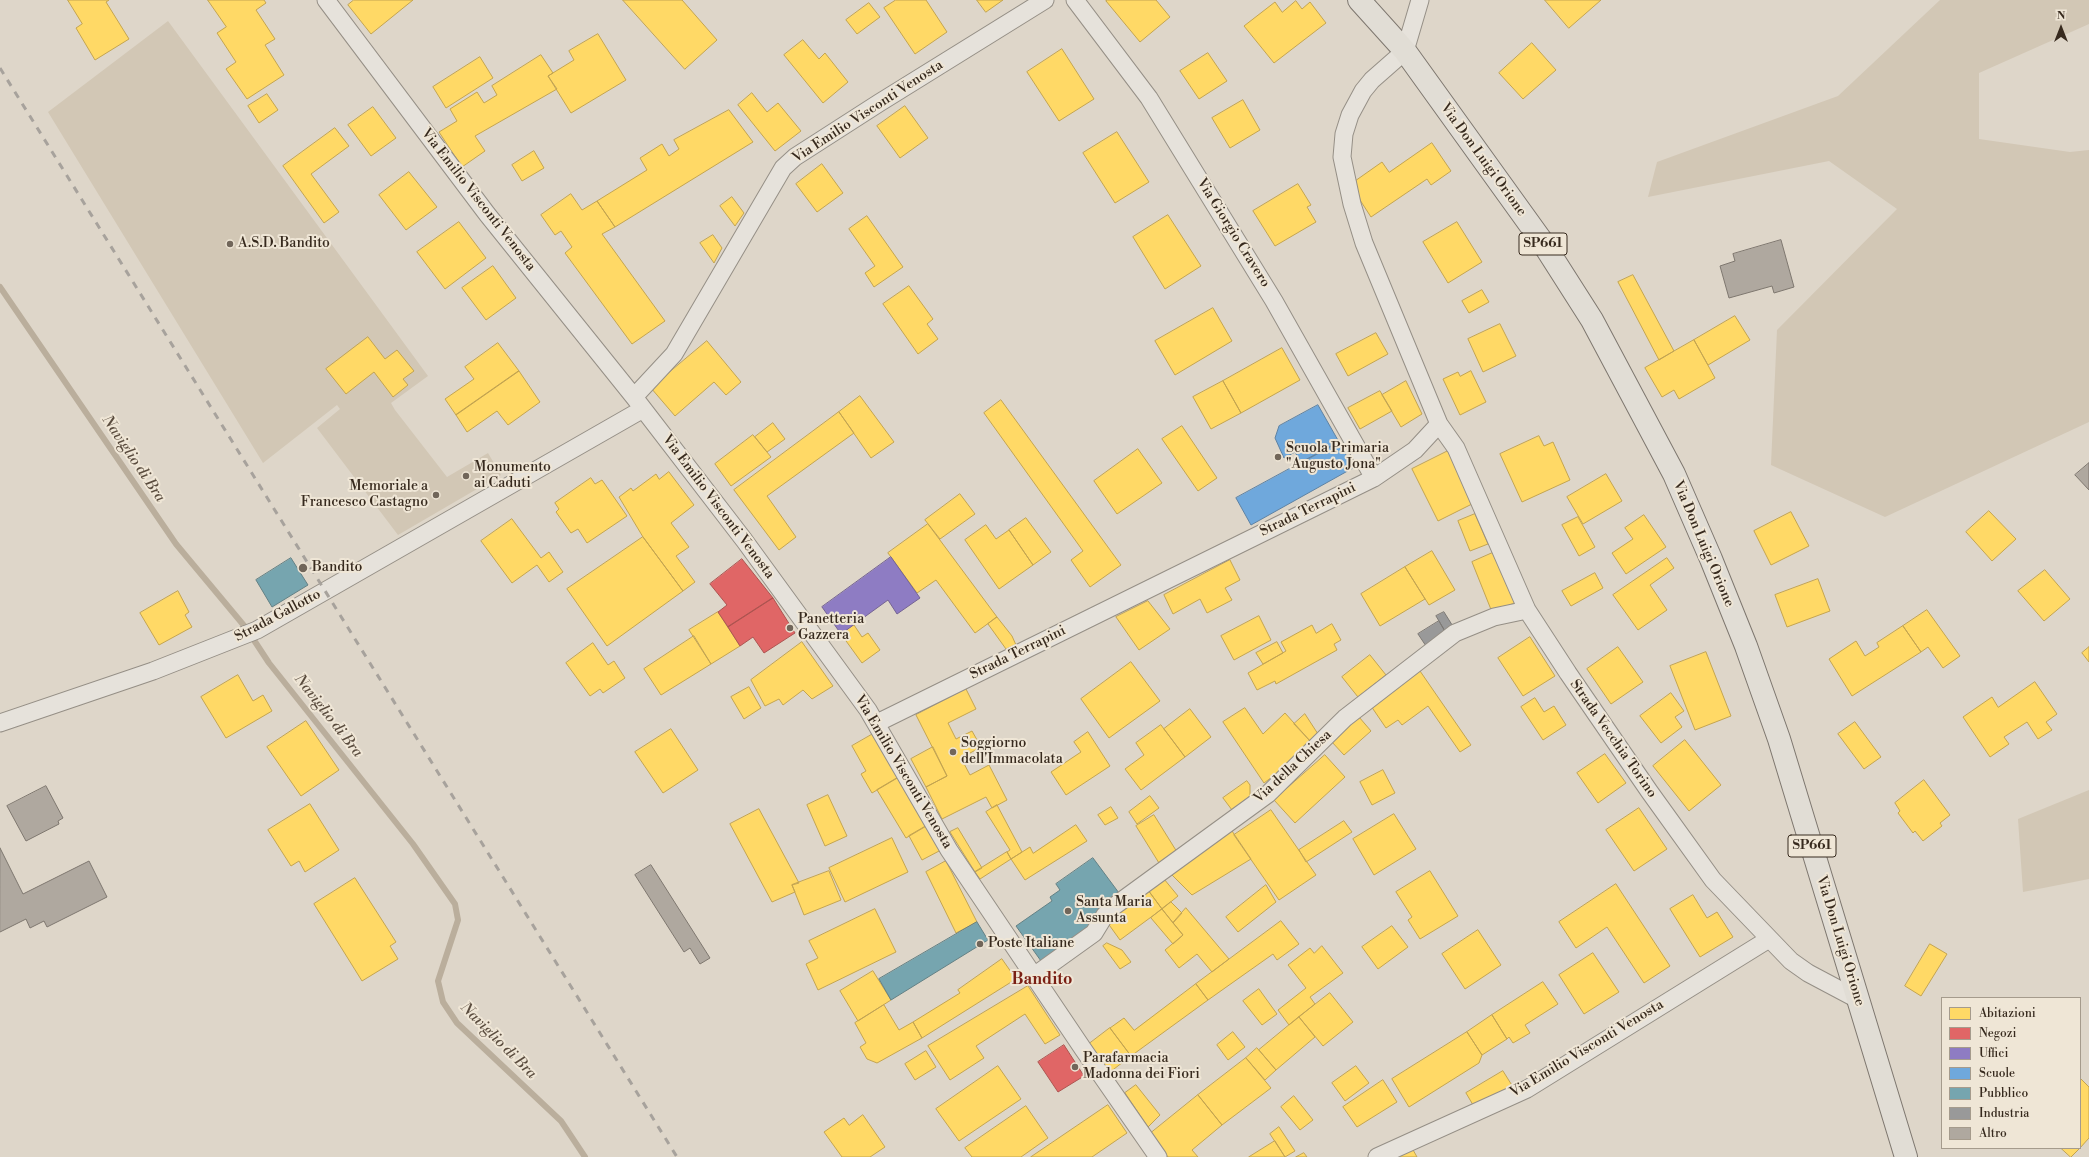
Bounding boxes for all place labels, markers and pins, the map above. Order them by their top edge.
place label: A.S.D. Bandito [238,236,330,252]
marker: A.S.D. Bandito [225,239,235,249]
place label: Scuola Primaria "Augusto Jona" [1286,441,1389,474]
marker: Scuola Primaria "Augusto Jona" [1273,452,1283,462]
place label: Monumento ai Caduti [474,460,551,492]
marker: Monumento ai Caduti [461,471,471,481]
place label: Memoriale a Francesco Castagno [301,479,428,512]
marker: Memoriale a Francesco Castagno [431,490,441,500]
place label: Bandito [312,560,362,576]
marker: Bandito [297,562,309,574]
place label: Panetteria Gazzera [798,612,864,644]
marker: Panetteria Gazzera [785,623,795,633]
place label: Soggiorno dell'Immacolata [961,736,1063,768]
marker: Soggiorno dell'Immacolata [948,747,958,757]
place label: Santa Maria Assunta [1076,895,1152,928]
marker: Santa Maria Assunta [1063,906,1073,916]
place label: Poste Italiane [988,936,1074,952]
marker: Poste Italiane [975,939,985,949]
place label: Parafarmacia Madonna dei Fiori [1083,1051,1200,1084]
marker: Parafarmacia Madonna dei Fiori [1070,1062,1080,1072]

